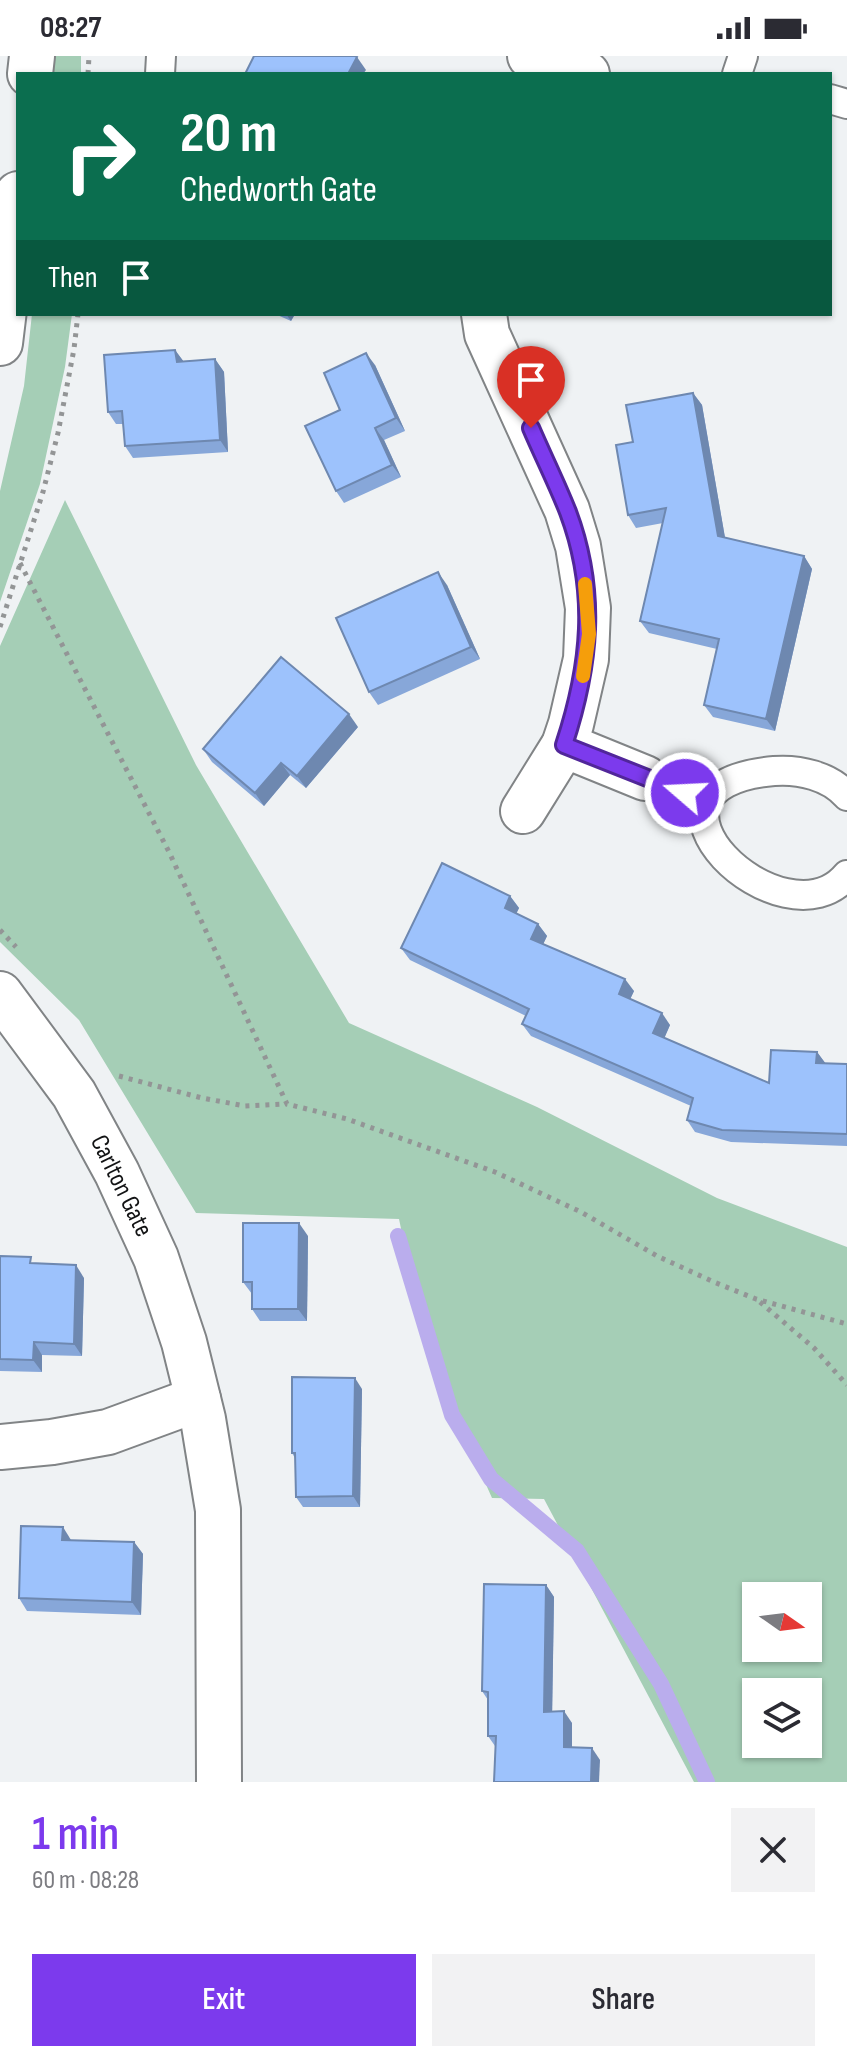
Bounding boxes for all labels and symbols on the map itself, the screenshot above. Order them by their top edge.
pin [497,346,565,428]
position arrow [643,751,727,835]
street label: Carlton Gate [83,1130,159,1242]
north arrow [742,1582,822,1662]

